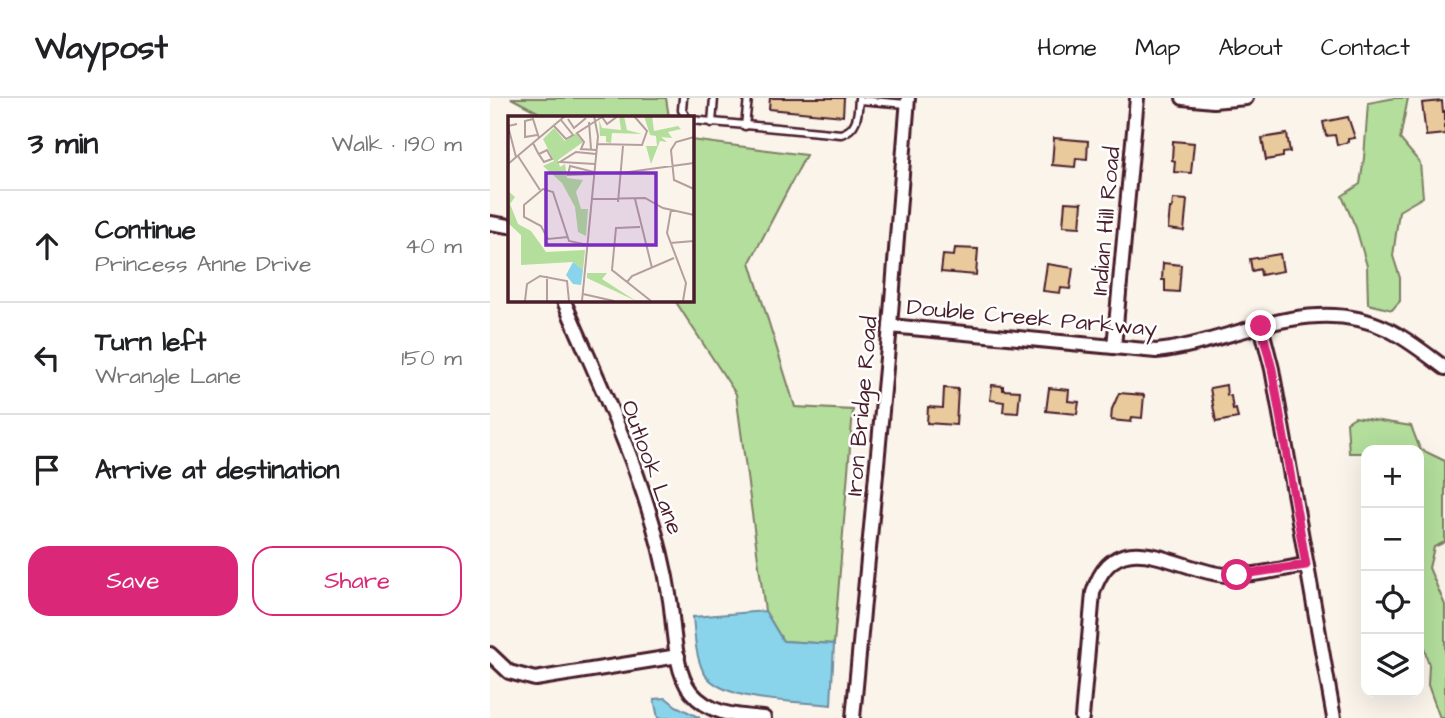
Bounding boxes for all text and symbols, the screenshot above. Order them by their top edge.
text: Waypost [35,25,168,71]
text: Home [1037,31,1097,65]
text: Map [1135,31,1180,65]
text: About [1218,31,1283,65]
text: Contact [1321,31,1410,65]
inset map [508,116,693,301]
text: 3 min [28,123,98,165]
text: Walk · 190 m [332,128,462,160]
street label: Indian Hill Road [1084,145,1128,297]
text: Continue [95,212,196,248]
icon: ahead [28,227,66,265]
text: 40 m [405,230,462,262]
text: Princess Anne Drive [95,248,311,280]
street label: Double Creek Parkway [905,291,1159,346]
route end [1245,310,1276,341]
street label: Iron Bridge Road [838,315,887,497]
text: Turn left [95,324,206,360]
icon: left [28,339,66,377]
text: 150 m [401,342,462,374]
text: Wrangle Lane [95,360,241,392]
street label: Outlook Lane [613,396,691,539]
map controls [1361,445,1424,697]
button: + [1361,445,1424,508]
icon: arrive [28,451,66,489]
text: Arrive at destination [95,452,340,488]
button: − [1361,508,1424,571]
button: Save [28,546,238,616]
button: Share [252,546,462,616]
route start [1221,559,1252,590]
button: locate [1361,571,1424,634]
button: layers [1361,634,1424,697]

